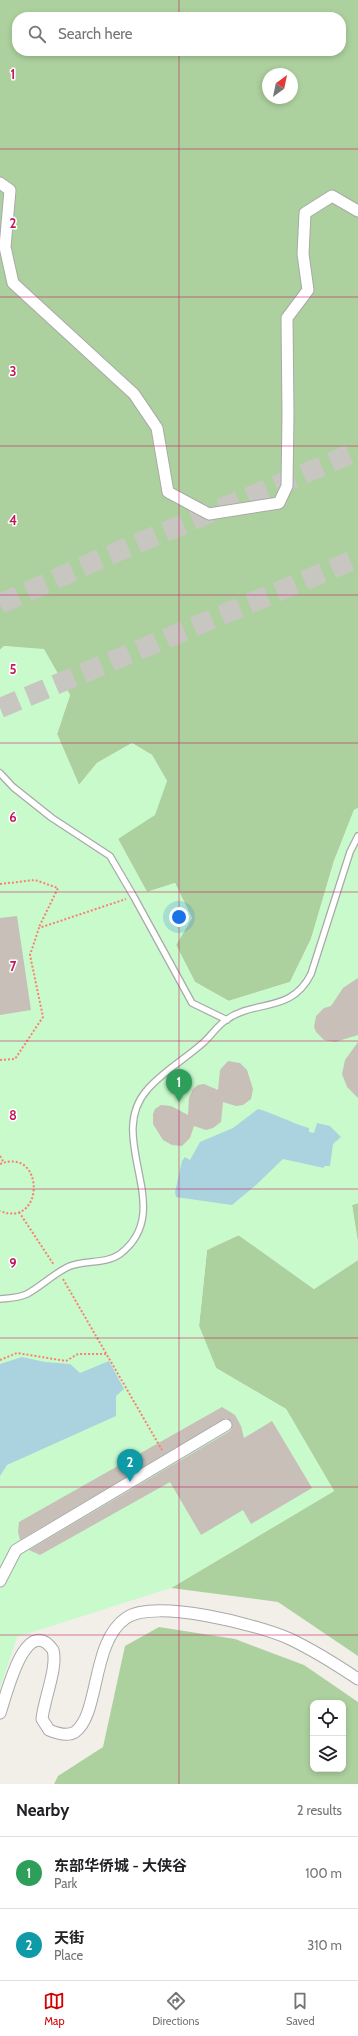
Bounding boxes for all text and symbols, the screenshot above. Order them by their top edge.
search box [12,12,346,56]
icon: search [26,23,48,45]
text: Search here [58,25,133,43]
text: 1 [11,66,15,82]
north arrow [262,68,298,104]
text: 2 [10,215,17,231]
text: 3 [9,363,17,379]
text: 4 [9,512,17,528]
text: 5 [10,661,17,677]
text: 6 [9,809,17,825]
your location [169,907,189,927]
text: 7 [10,958,17,974]
pin: 1 [166,1069,192,1102]
text: 8 [9,1107,17,1123]
text: 9 [9,1255,17,1271]
pin: 2 [117,1449,143,1482]
map controls [310,1700,346,1772]
button: locate [310,1700,346,1736]
button: layers [310,1736,346,1772]
text: Nearby [16,1800,69,1820]
text: 2 results [297,1802,342,1818]
text: 东部华侨城 - 大侠谷 [54,1857,187,1875]
text: 1 [27,1865,31,1881]
text: 100 m [305,1865,342,1881]
text: Park [54,1875,77,1891]
text: 天街 [54,1929,84,1947]
text: 2 [26,1937,32,1953]
text: 310 m [307,1937,342,1953]
text: Place [54,1947,83,1963]
tab: Map [43,1990,65,2028]
tab: Directions [152,1990,199,2028]
tab: Saved [286,1990,315,2028]

